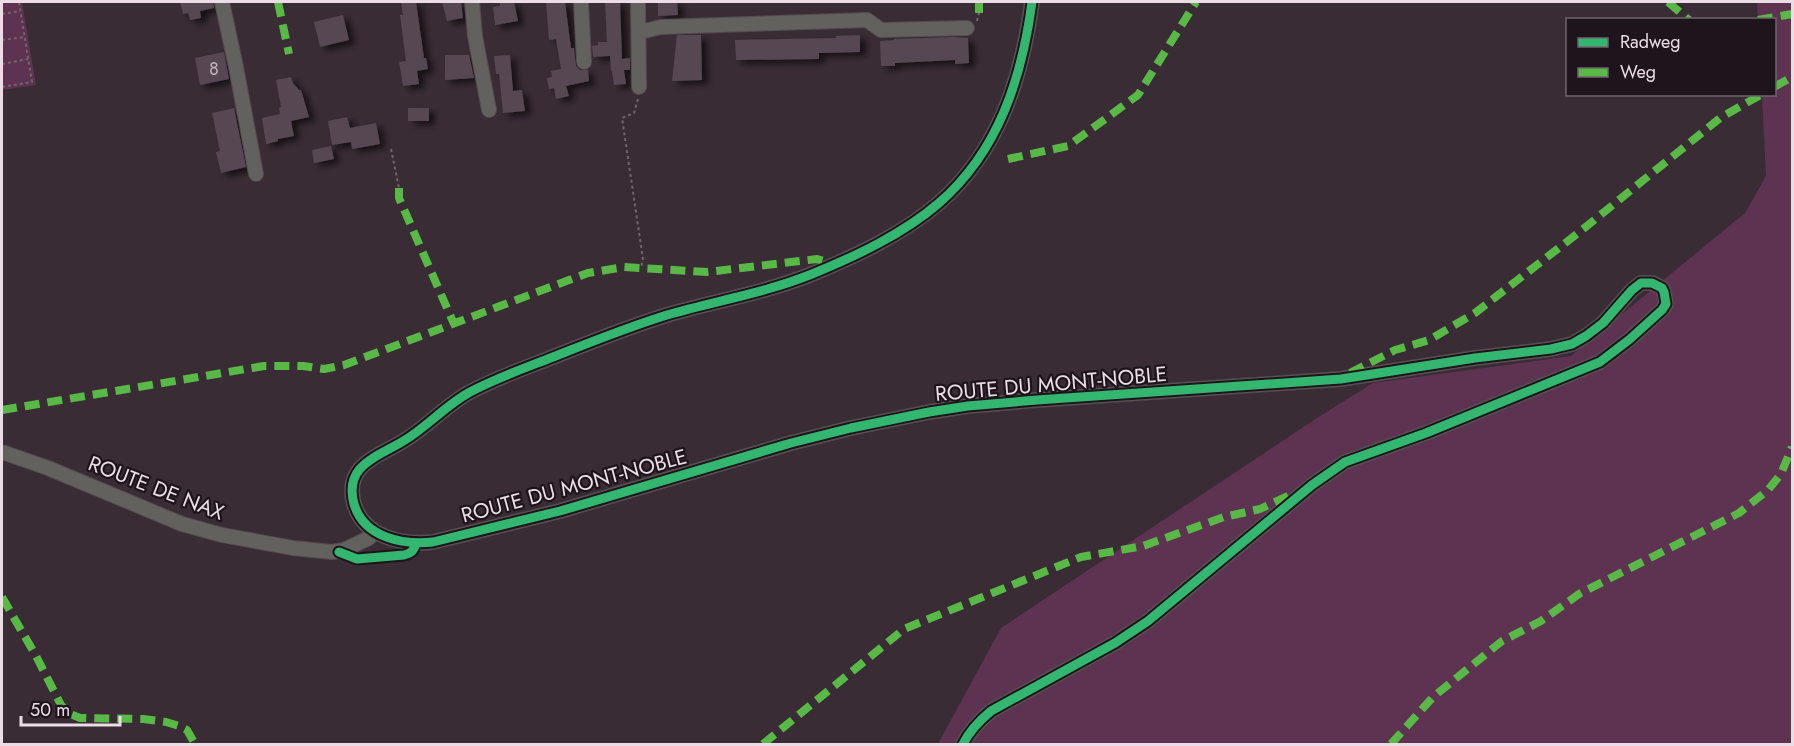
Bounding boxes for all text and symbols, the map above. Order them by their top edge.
legend [1566,18,1776,96]
text: Radweg [1620,29,1681,55]
house number: 8 [209,56,219,82]
text: Weg [1620,59,1656,85]
street label: ROUTE DU MONT-NOBLE [934,359,1168,409]
street label: ROUTE DU MONT-NOBLE [458,441,690,531]
street label: ROUTE DE NAX [84,448,228,528]
scale bar [21,689,120,727]
text: 50 m [30,697,70,723]

